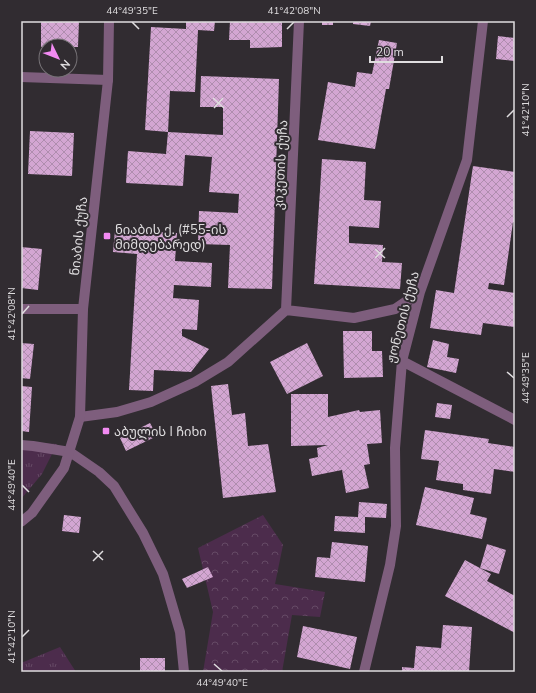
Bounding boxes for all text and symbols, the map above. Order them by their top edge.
text: 44°49'35"E [106,4,158,18]
text: 41°42'08"N [267,4,321,18]
north arrow [38,38,78,78]
scale bar [370,38,442,64]
text: 20 m [376,44,404,60]
text: N [57,56,73,73]
text: 41°42'10"N [519,83,533,137]
street label: კიკეთის ქუჩა [270,119,292,211]
street label: ნიაბის ქუჩა [66,196,92,277]
place label: ნიაბის ქ. (#55-ის მიმდებარედ) [115,221,226,254]
marker: ნიაბის ქ. (#55-ის მიმდებარედ) [102,231,112,241]
street label: ჟონეთის ქუჩა [382,269,424,365]
text: 41°42'08"N [5,287,19,341]
text: 44°49'35"E [519,352,533,404]
place label: აბულის I ჩიხი [114,423,207,441]
marker: აბულის I ჩიხი [101,426,111,436]
text: 44°49'40"E [5,459,19,511]
text: 41°42'10"N [5,610,19,664]
text: 44°49'40"E [196,676,248,690]

